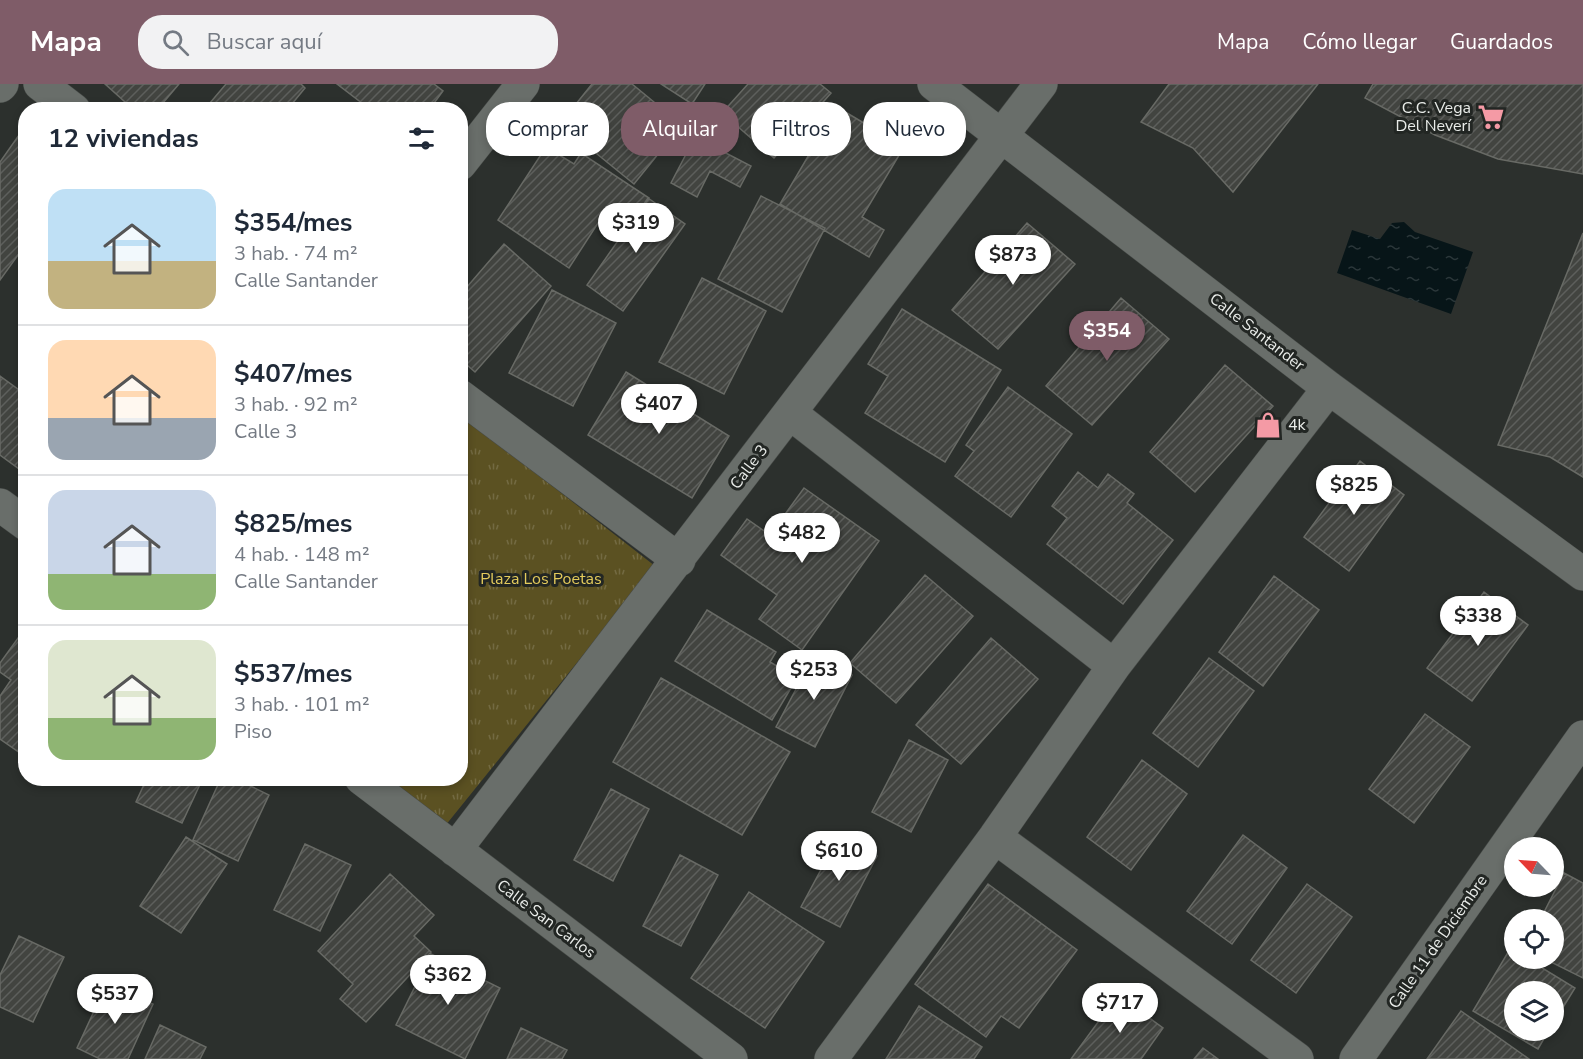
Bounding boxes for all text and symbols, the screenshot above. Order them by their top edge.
search box [138,15,558,69]
text: Mapa [30,23,102,61]
icon: search [159,26,192,59]
text: Buscar aquí [207,27,322,57]
text: Mapa [1217,28,1269,56]
text: Cómo llegar [1302,28,1417,56]
text: Guardados [1450,28,1553,56]
place label: C.C. Vega Del Neverí [1395,97,1472,137]
chip: Comprar [486,102,609,156]
chip: Alquilar [621,102,739,156]
chip: Filtros [751,102,851,156]
chip: Nuevo [863,102,966,156]
supermarket icon: C.C. Vega Del Neverí [1476,102,1506,132]
text: 12 viviendas [48,121,199,156]
icon: filters [405,122,438,155]
pin: $319 [600,203,672,254]
text: $354/mes [234,205,353,240]
text: $319 [612,209,660,236]
icon: home [96,213,168,285]
pin: $873 [977,235,1049,286]
text: 3 hab. · 74 m² [234,240,358,267]
text: $873 [989,241,1037,268]
text: Calle Santander [234,267,378,294]
street label: Calle Santander [1205,288,1309,376]
pin: $354 [1071,311,1143,362]
text: $354 [1083,317,1131,344]
text: $407/mes [234,356,353,391]
icon: home [96,364,168,436]
pin: $407 [623,384,695,435]
text: $407 [635,390,683,417]
text: 3 hab. · 92 m² [234,391,358,418]
shop icon: 4k [1253,410,1283,440]
place label: 4k [1288,414,1307,436]
text: Calle 3 [234,418,297,445]
street label: Calle 3 [725,440,773,494]
pin: $825 [1318,465,1390,516]
text: $825 [1330,471,1378,498]
text: $825/mes [234,506,353,541]
pin: $482 [766,513,838,564]
icon: home [96,514,168,586]
text: $482 [778,519,826,546]
text: 4 hab. · 148 m² [234,541,370,568]
text: Calle Santander [234,568,378,595]
park label: Plaza Los Poetas [480,568,602,590]
pin: $338 [1442,596,1514,647]
text: $338 [1454,602,1502,629]
pin: $253 [778,650,850,701]
text: $537/mes [234,656,353,691]
text: $253 [790,656,838,683]
icon: home [96,664,168,736]
text: 3 hab. · 101 m² [234,691,370,718]
text: Piso [234,718,272,745]
pin: $610 [803,831,875,882]
text: $610 [815,837,863,864]
north arrow [1504,837,1564,897]
map controls [1504,837,1564,1041]
street label: Calle 11 de Diciembre [1383,871,1493,1013]
street label: Calle San Carlos [492,875,600,963]
button: locate [1504,909,1564,969]
pin: $362 [412,955,484,1006]
text: $362 [424,961,472,988]
pin: $537 [79,974,151,1025]
text: $537 [91,980,139,1007]
button: layers [1504,981,1564,1041]
pin: $717 [1084,983,1156,1034]
text: $717 [1096,989,1144,1016]

